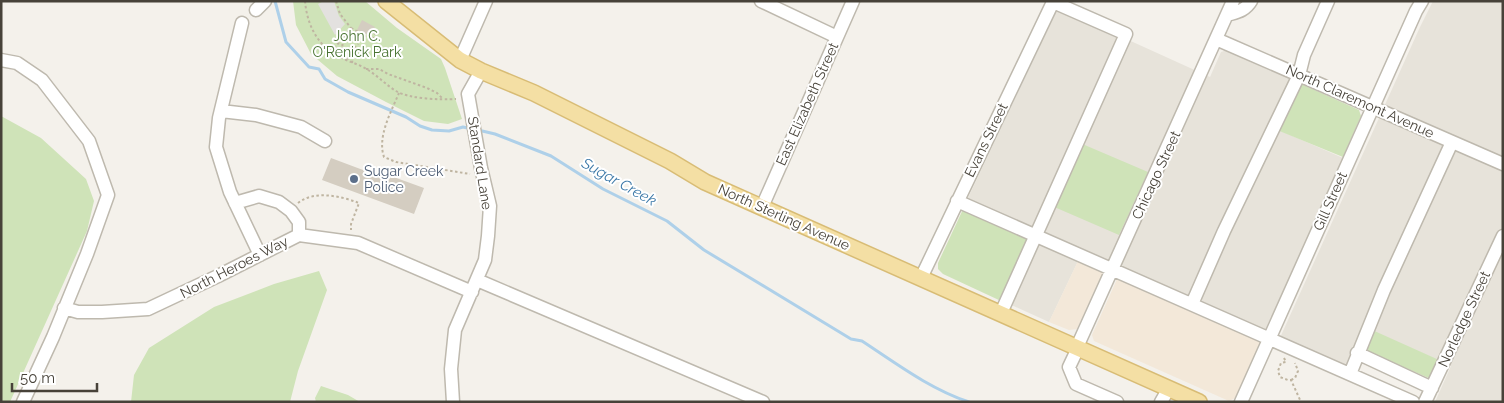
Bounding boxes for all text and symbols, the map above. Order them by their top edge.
park label: John C. O'Renick Park [313,28,402,60]
street label: East Elizabeth Street [773,40,841,168]
street label: North Claremont Avenue [1283,61,1437,141]
street label: Evans Street [961,100,1011,180]
street label: Standard Lane [465,115,495,211]
street label: Chicago Street [1129,128,1184,222]
water label: Sugar Creek [578,154,659,210]
place label: Sugar Creek Police [364,163,444,195]
street label: Gill Street [1310,169,1350,233]
marker: Sugar Creek Police [348,173,360,185]
street label: North Sterling Avenue [716,181,852,253]
street label: North Heroes Way [177,233,291,301]
street label: Norledge Street [1435,268,1493,369]
scale bar [12,360,98,392]
text: 50 m [20,369,55,387]

